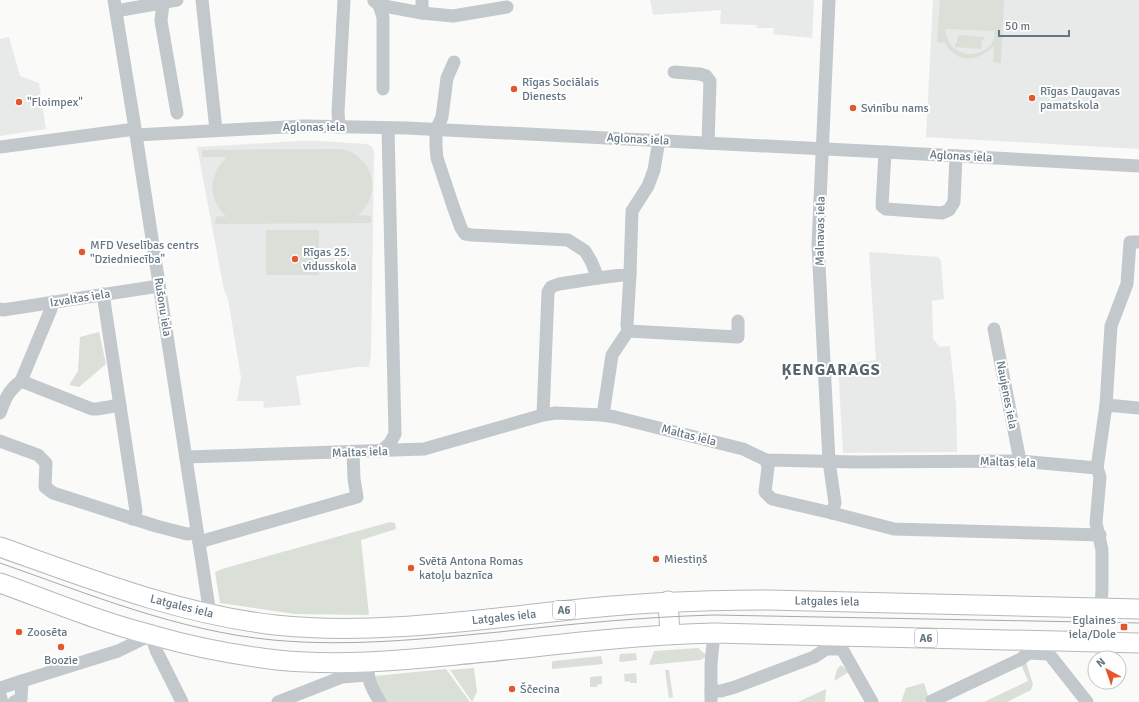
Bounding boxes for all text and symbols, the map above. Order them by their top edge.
scale bar [999,12,1069,38]
text: 50 m [1005,19,1030,34]
place label: Rīgas Sociālais Dienests [522,75,599,104]
marker: Rīgas Sociālais Dienests [509,84,519,94]
place label: Rīgas Daugavas pamatskola [1040,84,1120,113]
marker: Rīgas Daugavas pamatskola [1027,93,1037,103]
place label: "Floimpex" [27,95,83,110]
marker: "Floimpex" [14,97,24,107]
place label: Svinību nams [861,101,929,116]
marker: Svinību nams [848,103,858,113]
street label: Aglonas iela [283,120,345,135]
street label: Aglonas iela [606,130,670,149]
street label: Aglonas iela [929,147,993,166]
street label: Malnavas iela [812,196,829,266]
place label: MFD Veselības centrs "Dziedniecība" [90,238,199,267]
place label: Rīgas 25. vidusskola [303,245,357,274]
marker: MFD Veselības centrs "Dziedniecība" [77,247,87,257]
marker: Rīgas 25. vidusskola [290,254,300,264]
street label: Rušonu iela [150,276,175,338]
street label: Izvaltas iela [49,286,111,311]
district label: ĶENGARAGS [781,360,881,380]
street label: Naujenes iela [993,360,1020,431]
street label: Maltas iela [660,421,718,450]
street label: Maltas iela [332,444,388,461]
street label: Maltas iela [980,454,1036,471]
place label: Miestiņš [664,552,708,567]
place label: Svētā Antona Romas katoļu baznīca [419,554,523,583]
marker: Miestiņš [651,554,661,564]
marker: Svētā Antona Romas katoļu baznīca [406,563,416,573]
street label: Latgales iela [149,591,215,622]
street label: Latgales iela [794,593,860,610]
road number: A6 [553,601,575,619]
street label: Latgales iela [471,607,537,628]
place label: Eglaines iela/Dole [1069,613,1116,642]
marker: Eglaines iela/Dole [1119,622,1129,632]
place label: Zoosēta [27,625,67,640]
marker: Zoosēta [14,627,24,637]
road number: A6 [915,629,937,647]
marker: Boozie [56,642,66,652]
north arrow [1087,650,1127,690]
place label: Boozie [44,653,78,668]
text: N [1094,655,1108,670]
place label: Ščecina [520,682,560,697]
marker: Ščecina [507,684,517,694]

